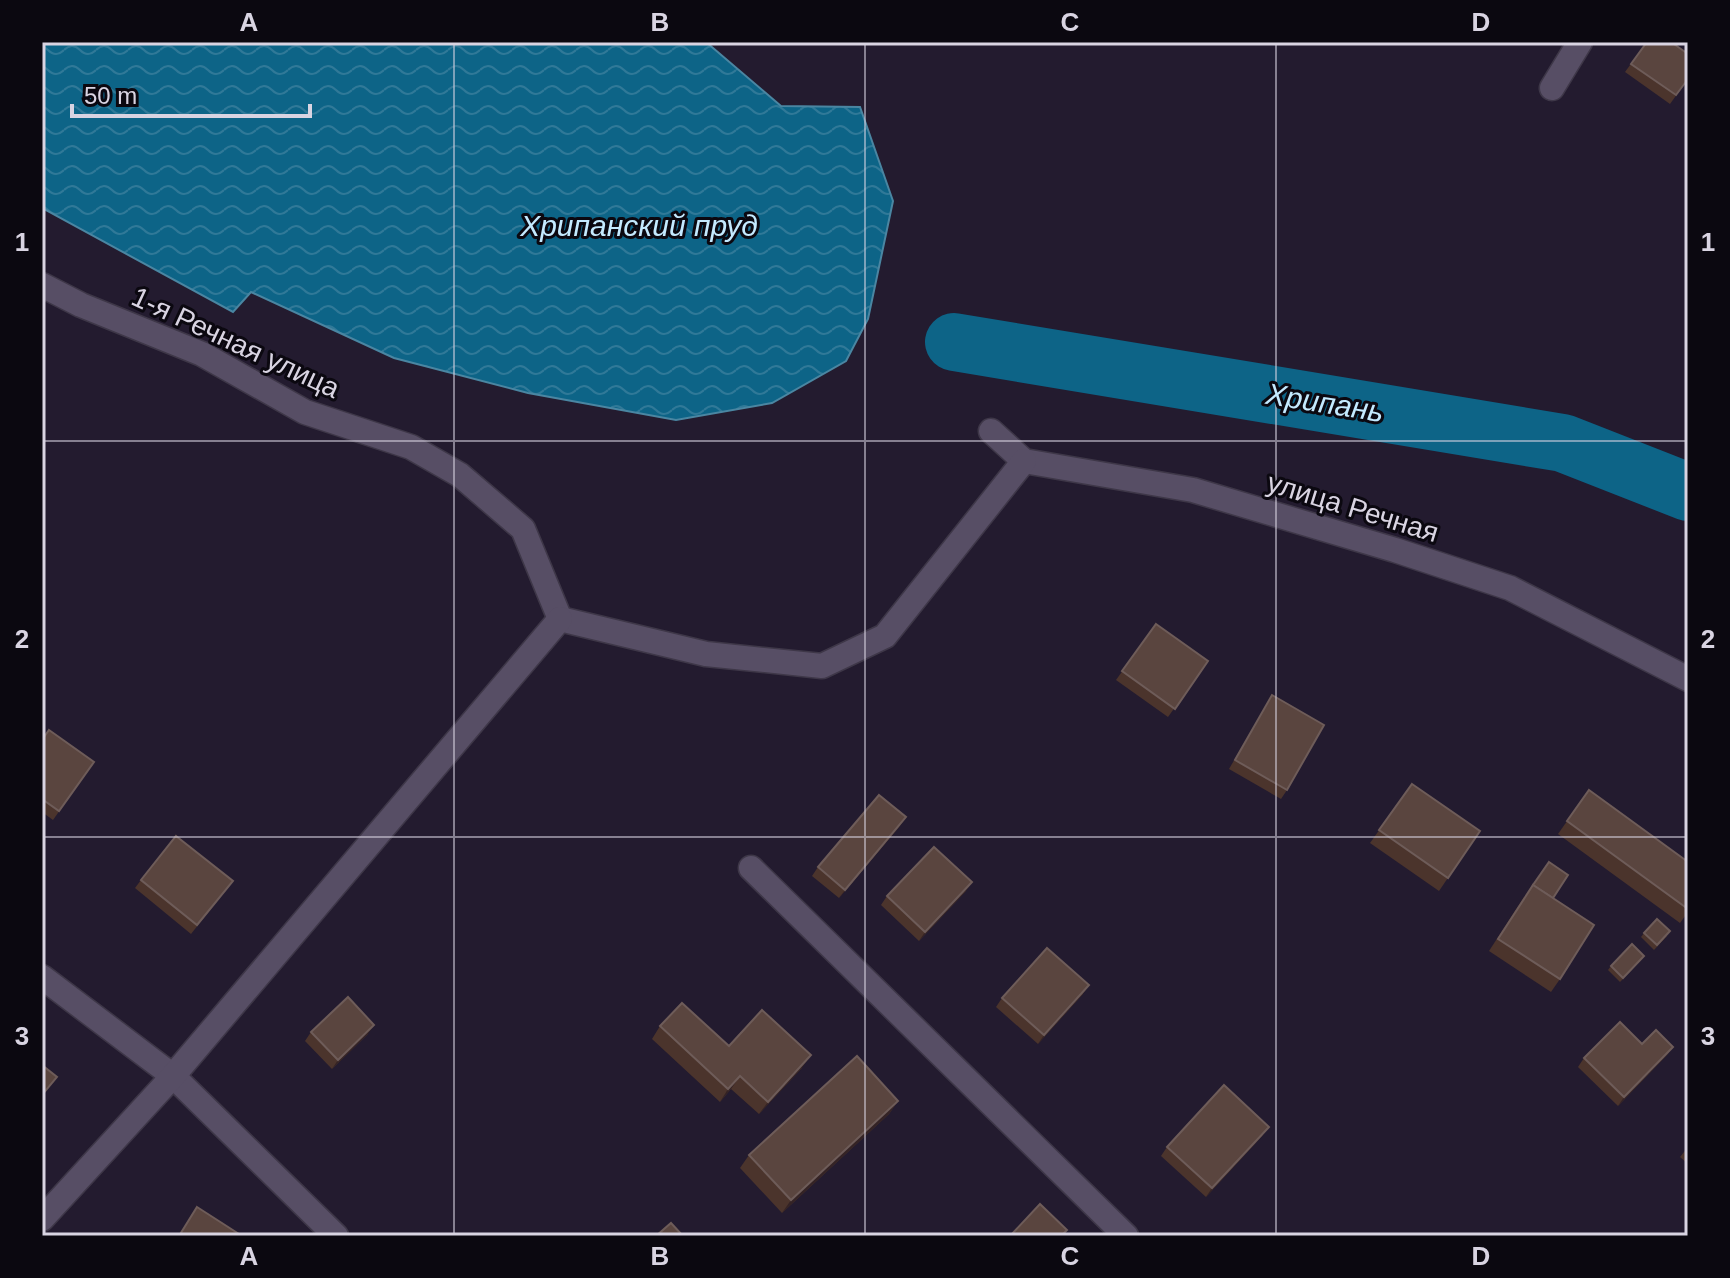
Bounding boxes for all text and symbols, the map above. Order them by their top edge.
text: A [240,7,259,37]
text: B [651,7,669,37]
text: C [1061,7,1080,37]
text: D [1472,7,1490,37]
scale bar [72,68,310,118]
text: 50 m [84,82,137,109]
water label: Хрипанский пруд [519,209,758,242]
text: 1 [15,227,29,257]
text: 1 [1701,227,1715,257]
street label: 1-я Речная улица [127,281,345,404]
water label: Хрипань [1263,377,1386,428]
street label: улица Речная [1263,467,1442,548]
text: 2 [15,624,29,654]
text: 2 [1701,624,1715,654]
text: 3 [15,1021,29,1051]
text: 3 [1701,1021,1715,1051]
text: A [240,1241,259,1271]
text: B [651,1241,669,1271]
text: C [1061,1241,1080,1271]
text: D [1472,1241,1490,1271]

